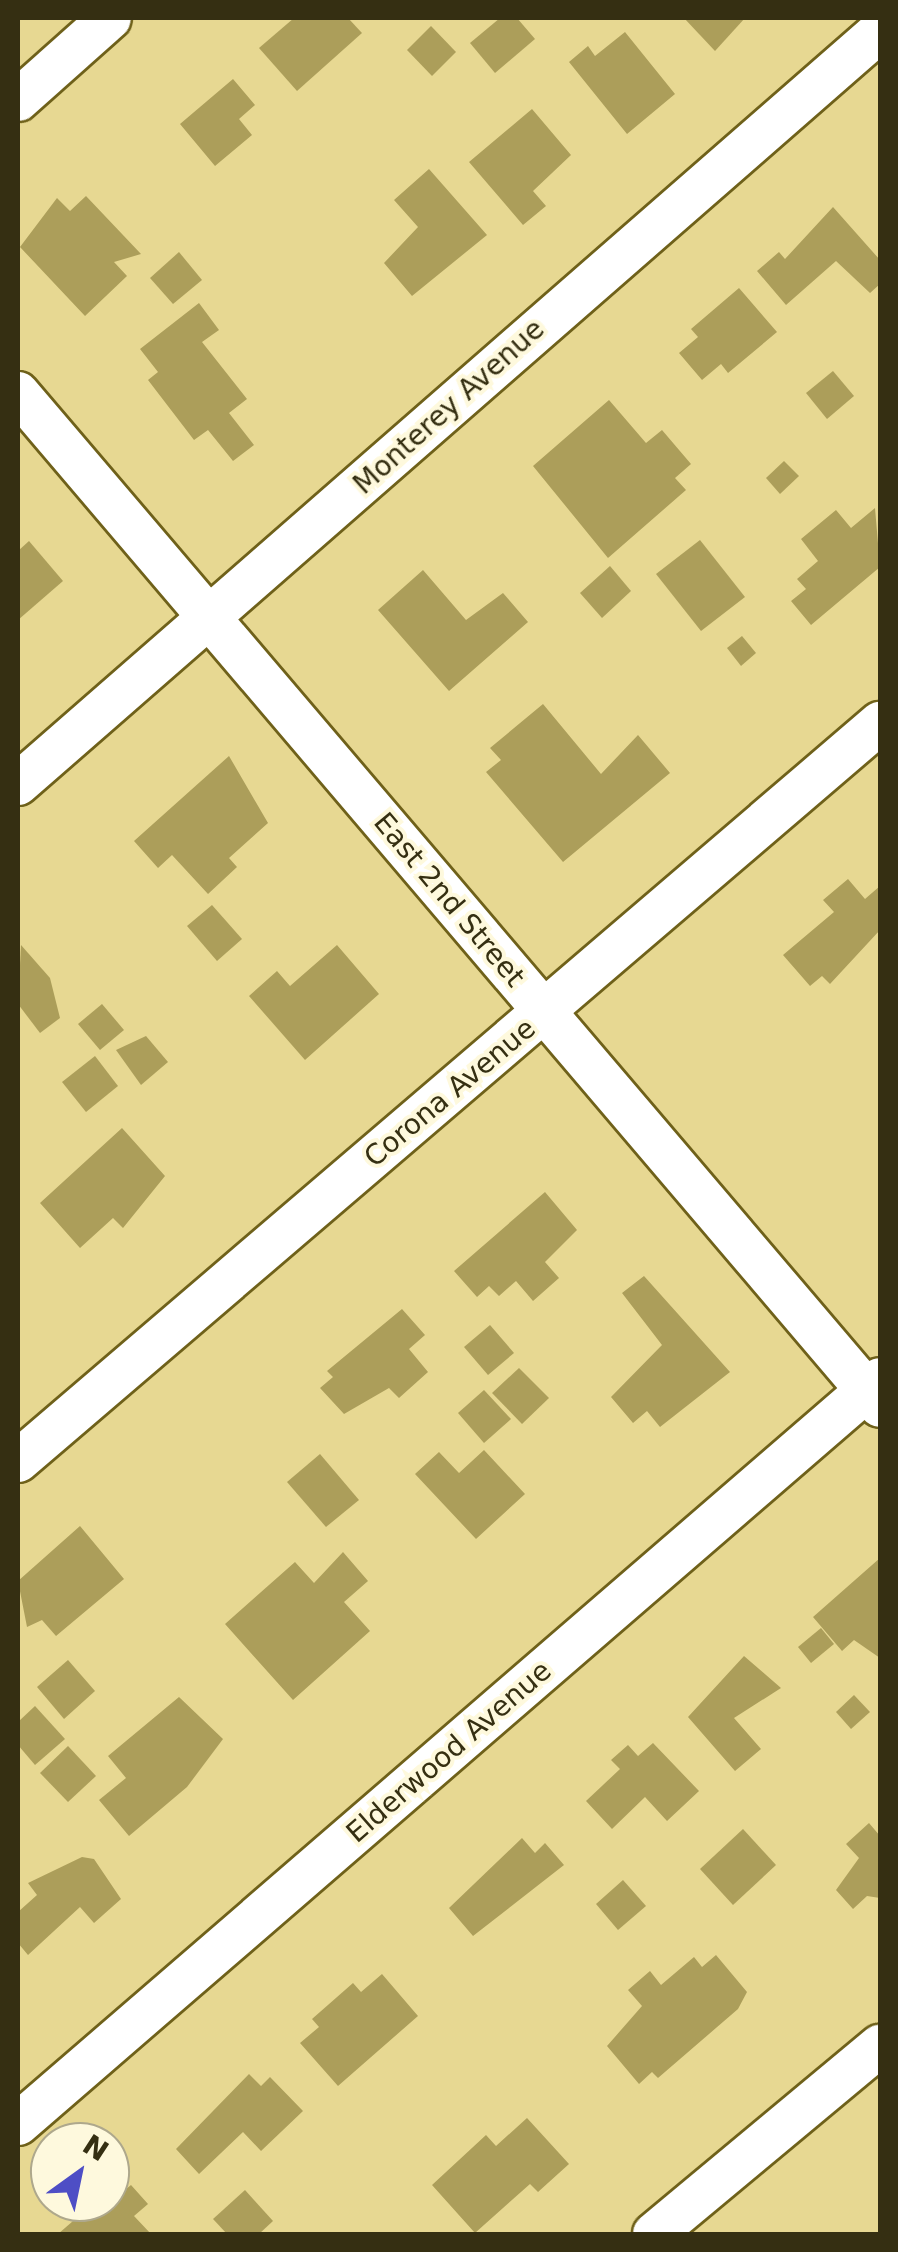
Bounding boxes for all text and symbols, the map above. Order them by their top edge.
street label: Monterey Avenue [347,313,551,501]
street label: East 2nd Street [367,806,531,994]
street label: Corona Avenue [358,1012,542,1174]
street label: Elderwood Avenue [340,1654,558,1850]
north arrow [30,2122,130,2222]
text: N [77,2128,114,2168]

